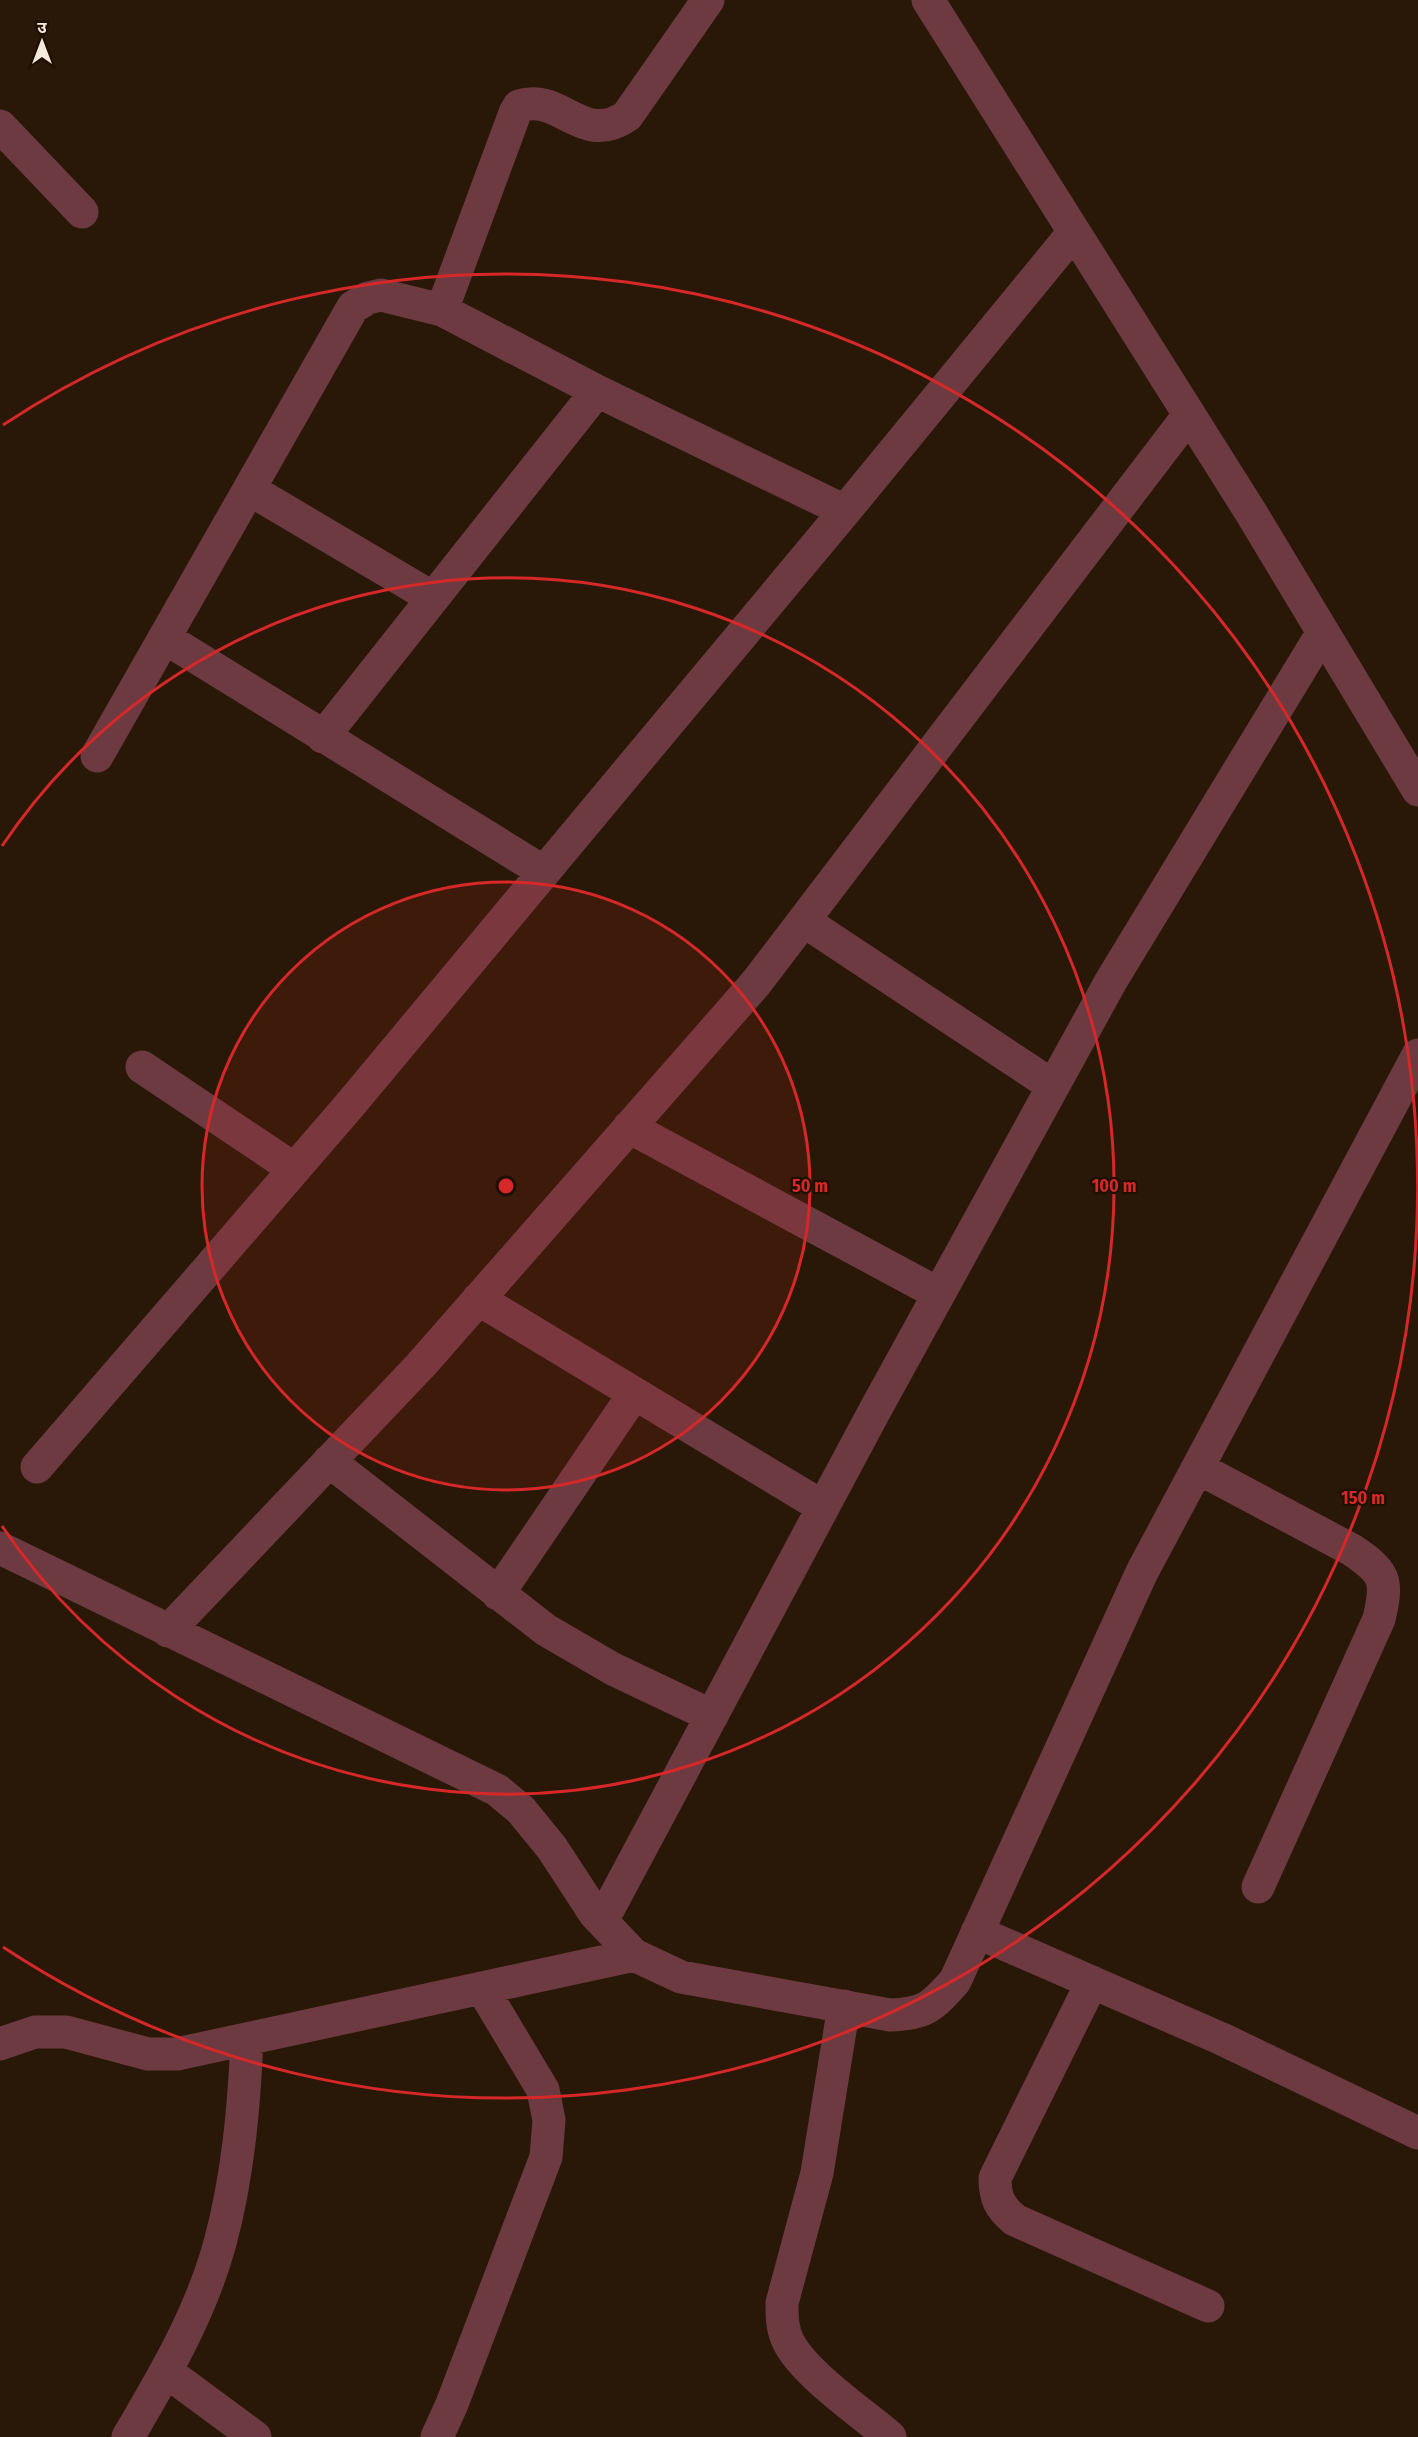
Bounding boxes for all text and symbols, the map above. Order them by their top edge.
north arrow [12,12,72,72]
text: उ [37,18,47,37]
text: 50 m [792,1175,828,1197]
text: 100 m [1092,1175,1136,1197]
centre of rings [496,1176,516,1196]
text: 150 m [1341,1487,1385,1509]

